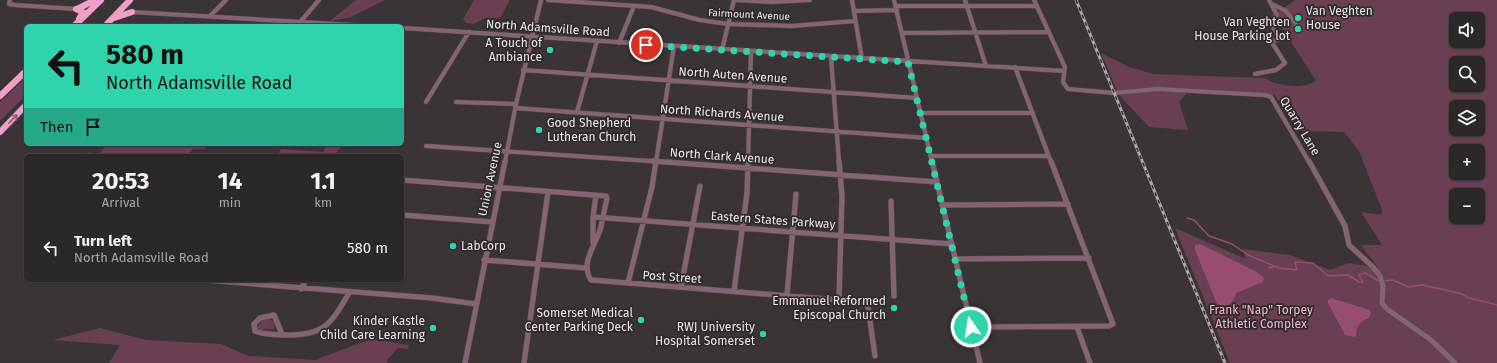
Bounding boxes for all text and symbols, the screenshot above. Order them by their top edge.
place label: Van Veghten House [1306,4,1373,32]
street label: Fairmount Avenue [708,7,790,23]
map controls [1449,12,1485,224]
button: sound [1449,12,1485,48]
marker: Van Veghten House [1293,13,1303,23]
place label: Van Veghten House Parking lot [1194,15,1291,43]
street label: North Adamsville Road [486,17,610,39]
marker: Van Veghten House Parking lot [1293,24,1303,34]
pin [629,28,663,62]
icon: arrive [635,34,657,56]
place label: A Touch of Ambiance [485,36,543,64]
text: 580 m [106,38,184,71]
icon: left [40,40,92,92]
marker: A Touch of Ambiance [545,45,555,55]
button: search [1449,56,1485,92]
street label: North Auten Avenue [678,64,788,86]
text: North Adamsville Road [106,72,292,94]
street label: Quarry Lane [1277,94,1323,158]
button: layers [1449,100,1485,136]
street label: North Richards Avenue [659,102,785,124]
one-way arrow [8,114,18,124]
icon: arrive [82,116,104,138]
place label: Good Shepherd Lutheran Church [547,116,636,144]
text: Then [40,118,74,136]
marker: Good Shepherd Lutheran Church [534,125,544,135]
street label: Union Avenue [475,141,505,217]
button: + [1449,144,1485,180]
street label: North Clark Avenue [669,145,775,167]
text: 20:53 [92,167,150,195]
text: 14 [218,167,242,195]
text: 1.1 [310,167,336,195]
button: − [1449,188,1485,224]
text: Arrival [102,195,140,210]
text: min [219,195,241,210]
text: km [314,195,332,210]
street label: Eastern States Parkway [710,209,836,231]
text: Turn left [74,232,132,250]
icon: left [40,237,62,259]
text: 580 m [347,239,388,257]
place label: LabCorp [461,239,506,253]
marker: LabCorp [448,241,458,251]
text: North Adamsville Road [74,250,209,265]
street label: Post Street [642,268,703,286]
place label: Emmanuel Reformed Episcopal Church [772,294,886,322]
marker: Emmanuel Reformed Episcopal Church [889,303,899,313]
park label: Frank "Nap" Torpey Athletic Complex [1209,303,1313,331]
place label: Somerset Medical Center Parking Deck [525,306,634,334]
position arrow [950,306,992,348]
place label: Kinder Kastle Child Care Learning [320,314,426,342]
marker: Somerset Medical Center Parking Deck [636,315,646,325]
place label: RWJ University Hospital Somerset [655,320,756,348]
marker: Kinder Kastle Child Care Learning [428,323,438,333]
marker: RWJ University Hospital Somerset [758,329,768,339]

